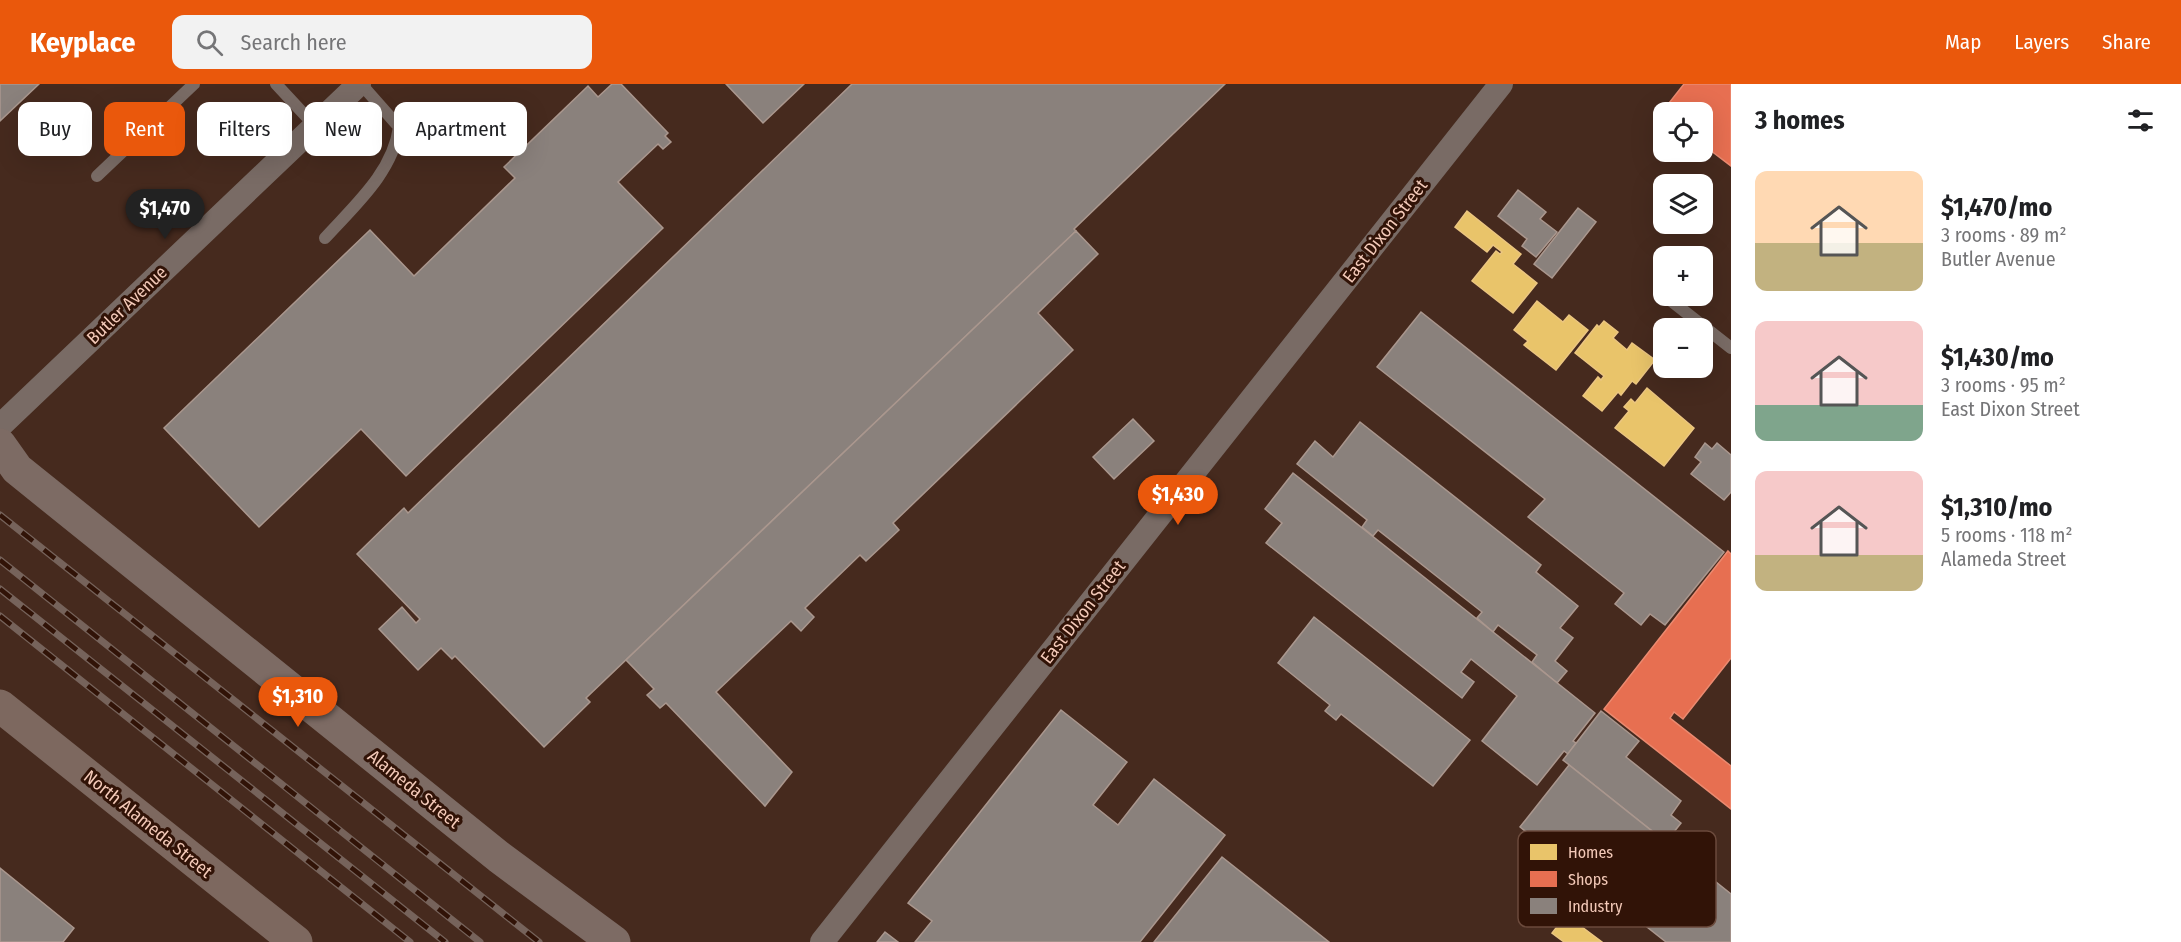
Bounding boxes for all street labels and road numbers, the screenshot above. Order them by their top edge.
street label: East Dixon Street [1338,175,1432,287]
street label: Butler Avenue [82,261,172,349]
street label: East Dixon Street [1036,556,1130,668]
street label: Alameda Street [363,745,465,833]
street label: North Alameda Street [79,765,217,883]

